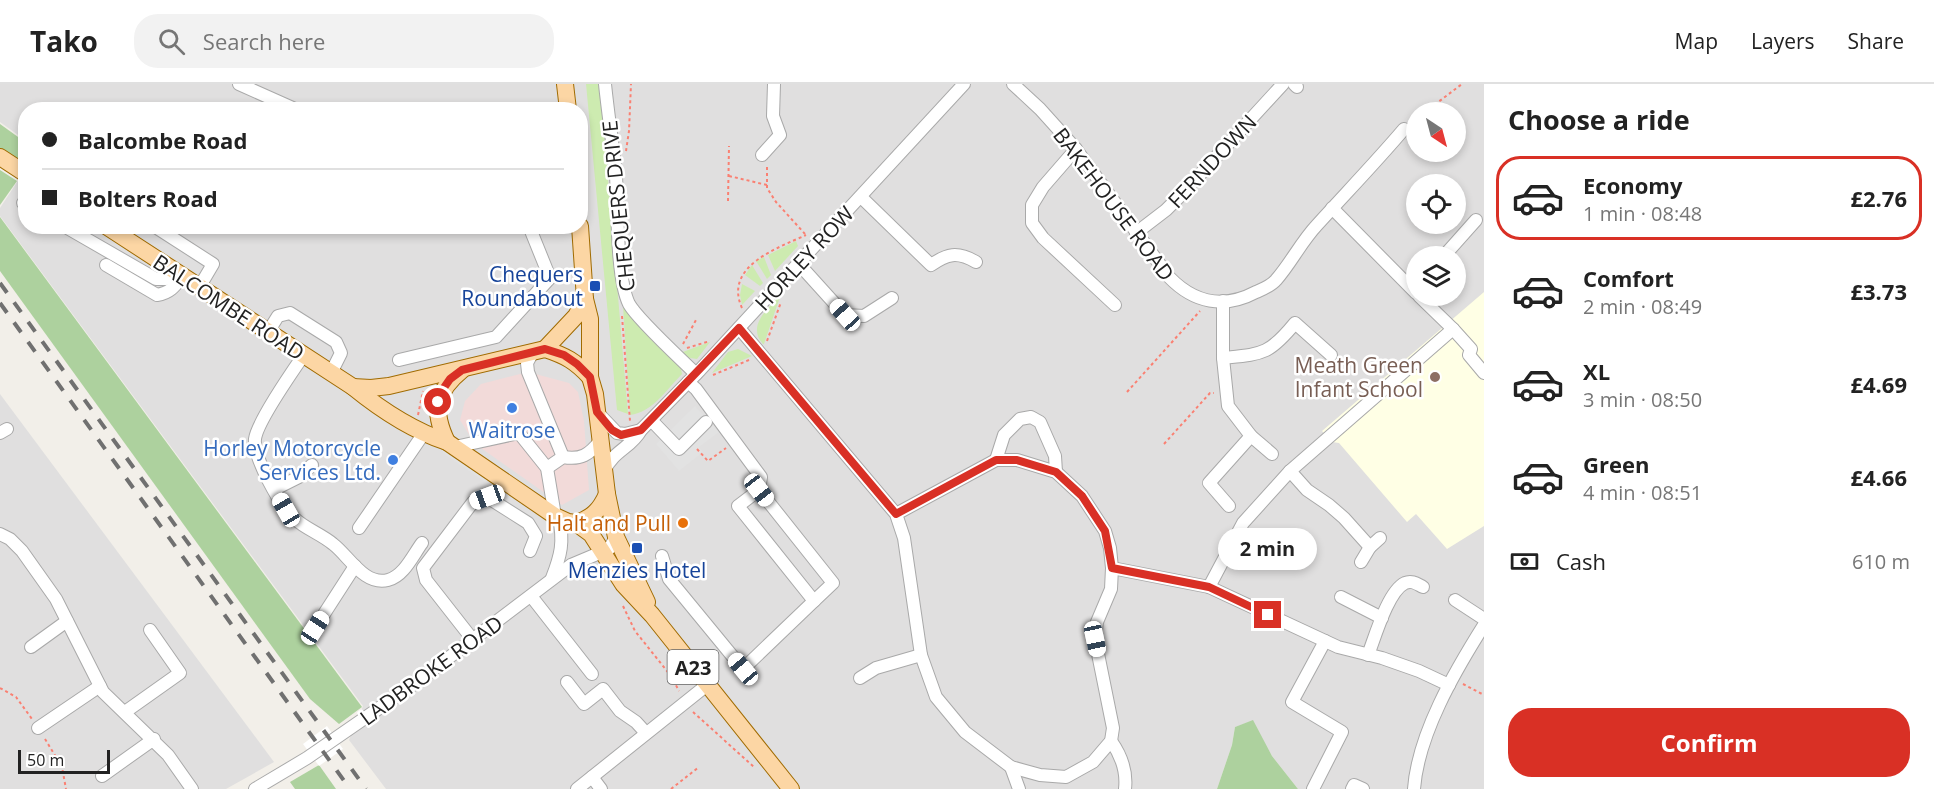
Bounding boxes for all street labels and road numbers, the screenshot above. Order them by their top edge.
street label: FERNDOWN [1162,108,1262,214]
street label: CHEQUERS DRIVE [595,119,641,293]
street label: BAKEHOUSE ROAD [1047,122,1181,286]
street label: HORLEY ROW [748,199,860,316]
street label: BALCOMBE ROAD [148,248,310,366]
street label: LADBROKE ROAD [354,609,508,731]
road number: A23 [668,650,718,684]

